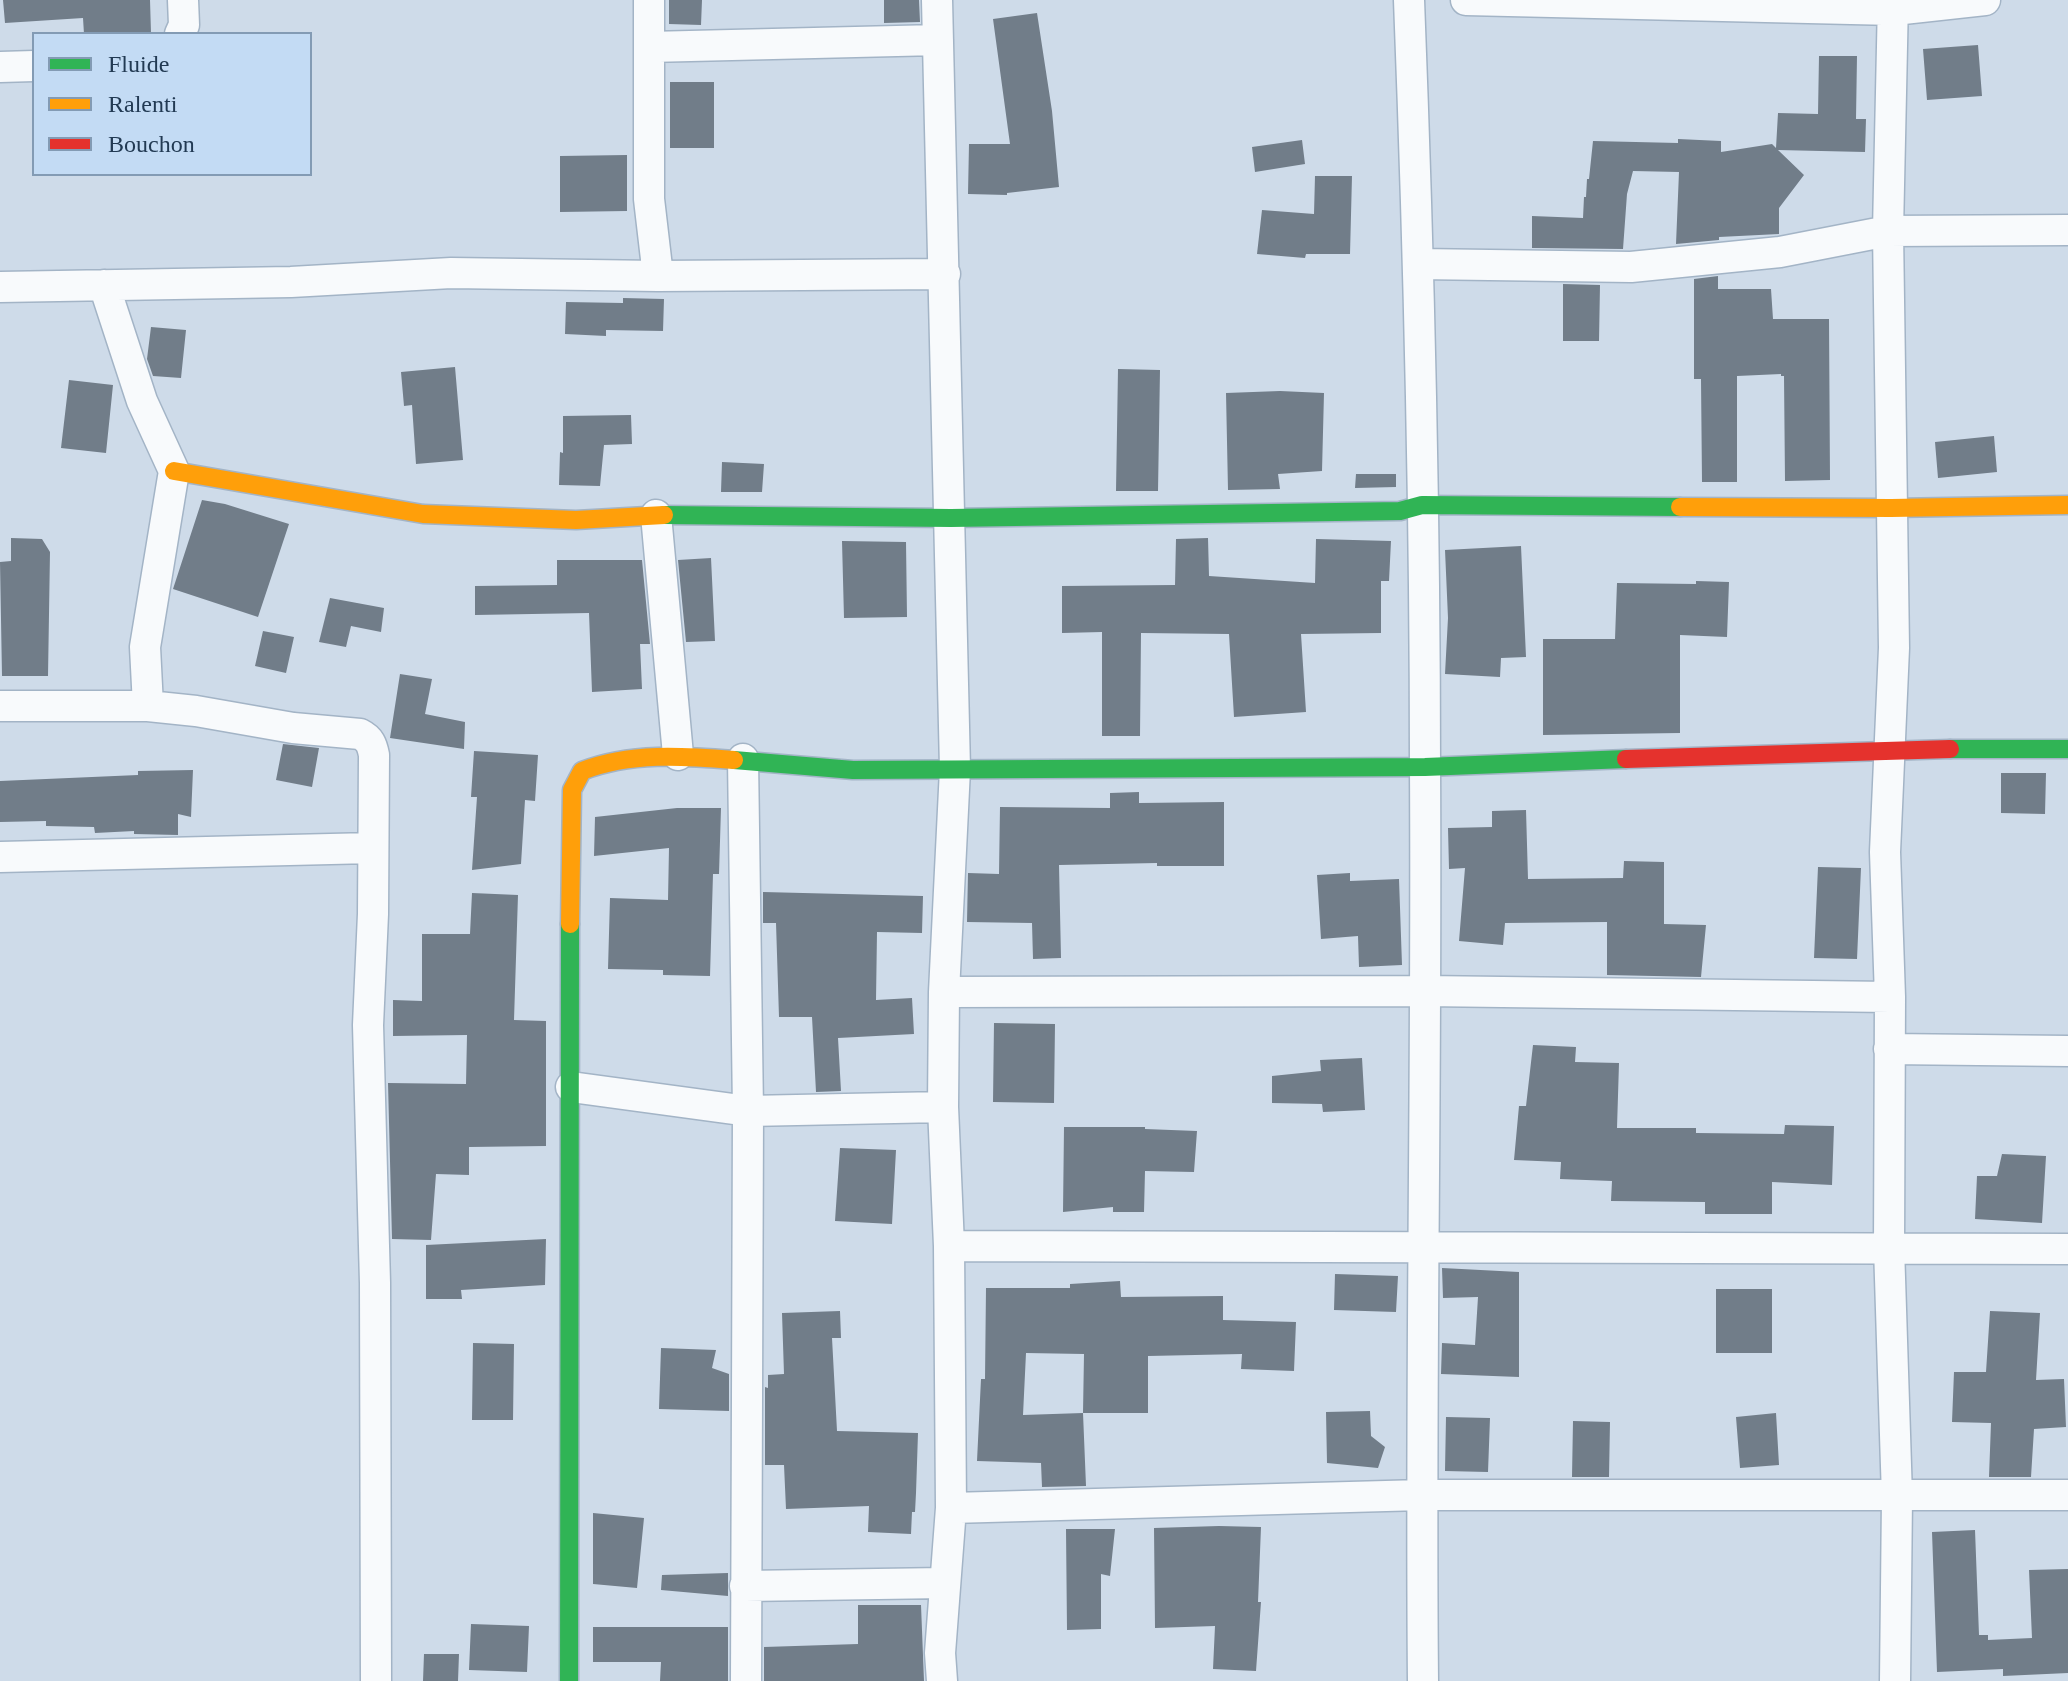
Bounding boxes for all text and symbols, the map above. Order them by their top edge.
legend [32,32,312,176]
text: Fluide [108,51,169,77]
text: Ralenti [108,91,177,117]
text: Bouchon [108,131,195,157]

